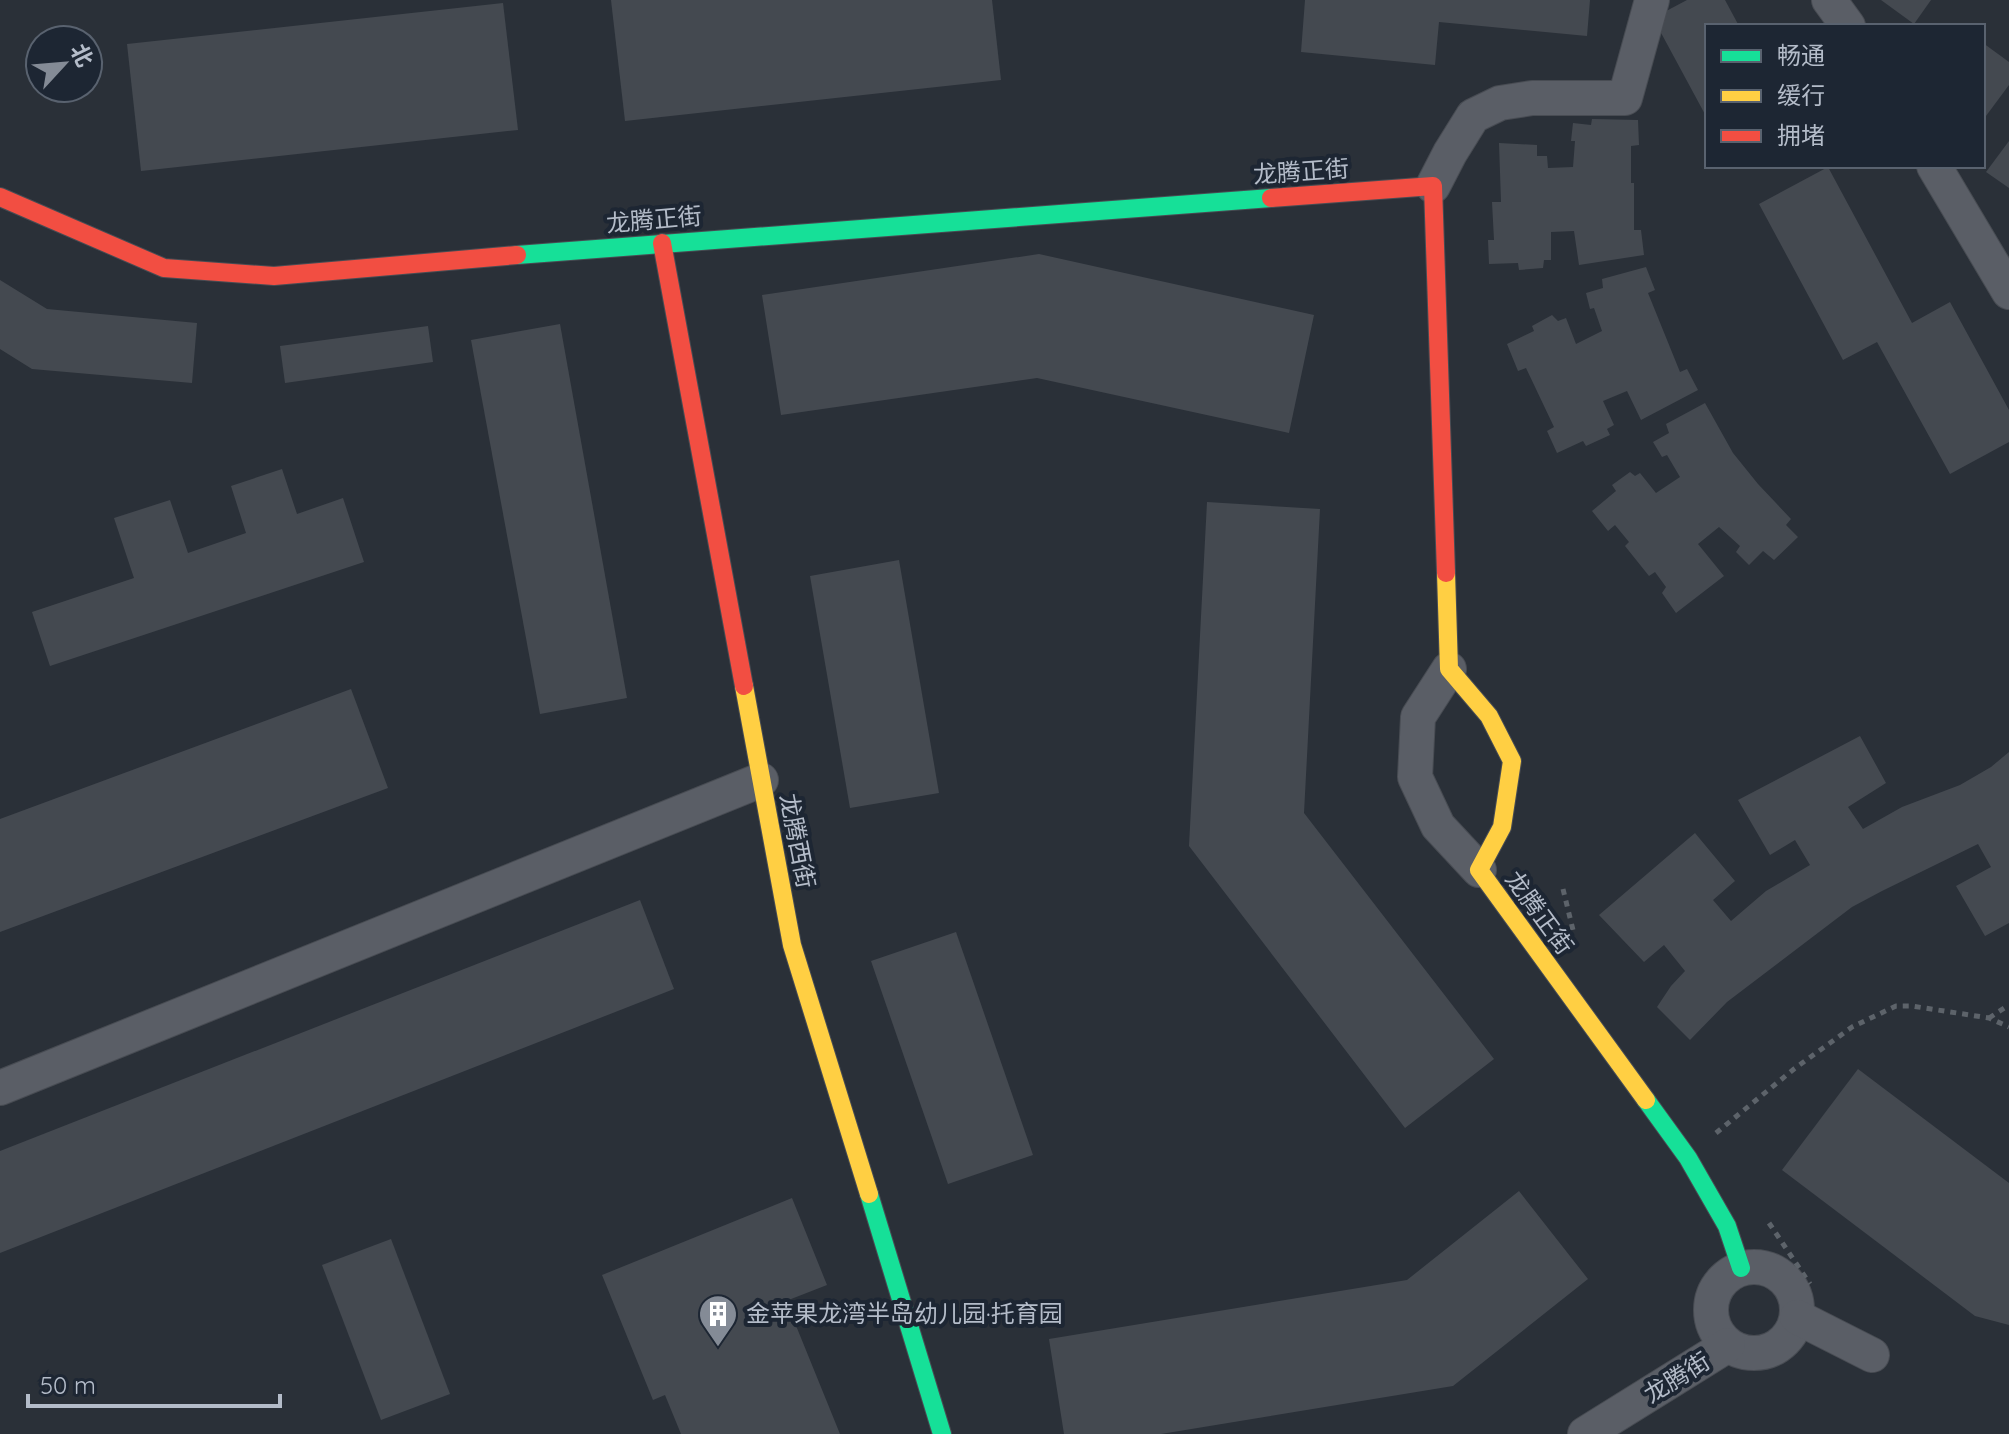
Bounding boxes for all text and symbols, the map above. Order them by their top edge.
north arrow [24,24,104,104]
legend [1705,24,1985,168]
text: 北 [65,39,99,71]
text: 畅通 [1777,40,1825,70]
text: 缓行 [1777,80,1825,110]
text: 拥堵 [1777,120,1825,150]
street label: 龙腾正街 [1252,153,1350,189]
street label: 龙腾正街 [605,200,703,238]
street label: 龙腾西街 [774,791,822,891]
street label: 龙腾正街 [1499,865,1580,960]
building icon: 金苹果龙湾半岛幼儿园·托育园 [697,1293,739,1348]
place label: 金苹果龙湾半岛幼儿园·托育园 [746,1298,1063,1328]
street label: 龙腾街 [1638,1345,1715,1409]
scale bar [28,1358,280,1408]
text: 50 m [40,1370,96,1400]

